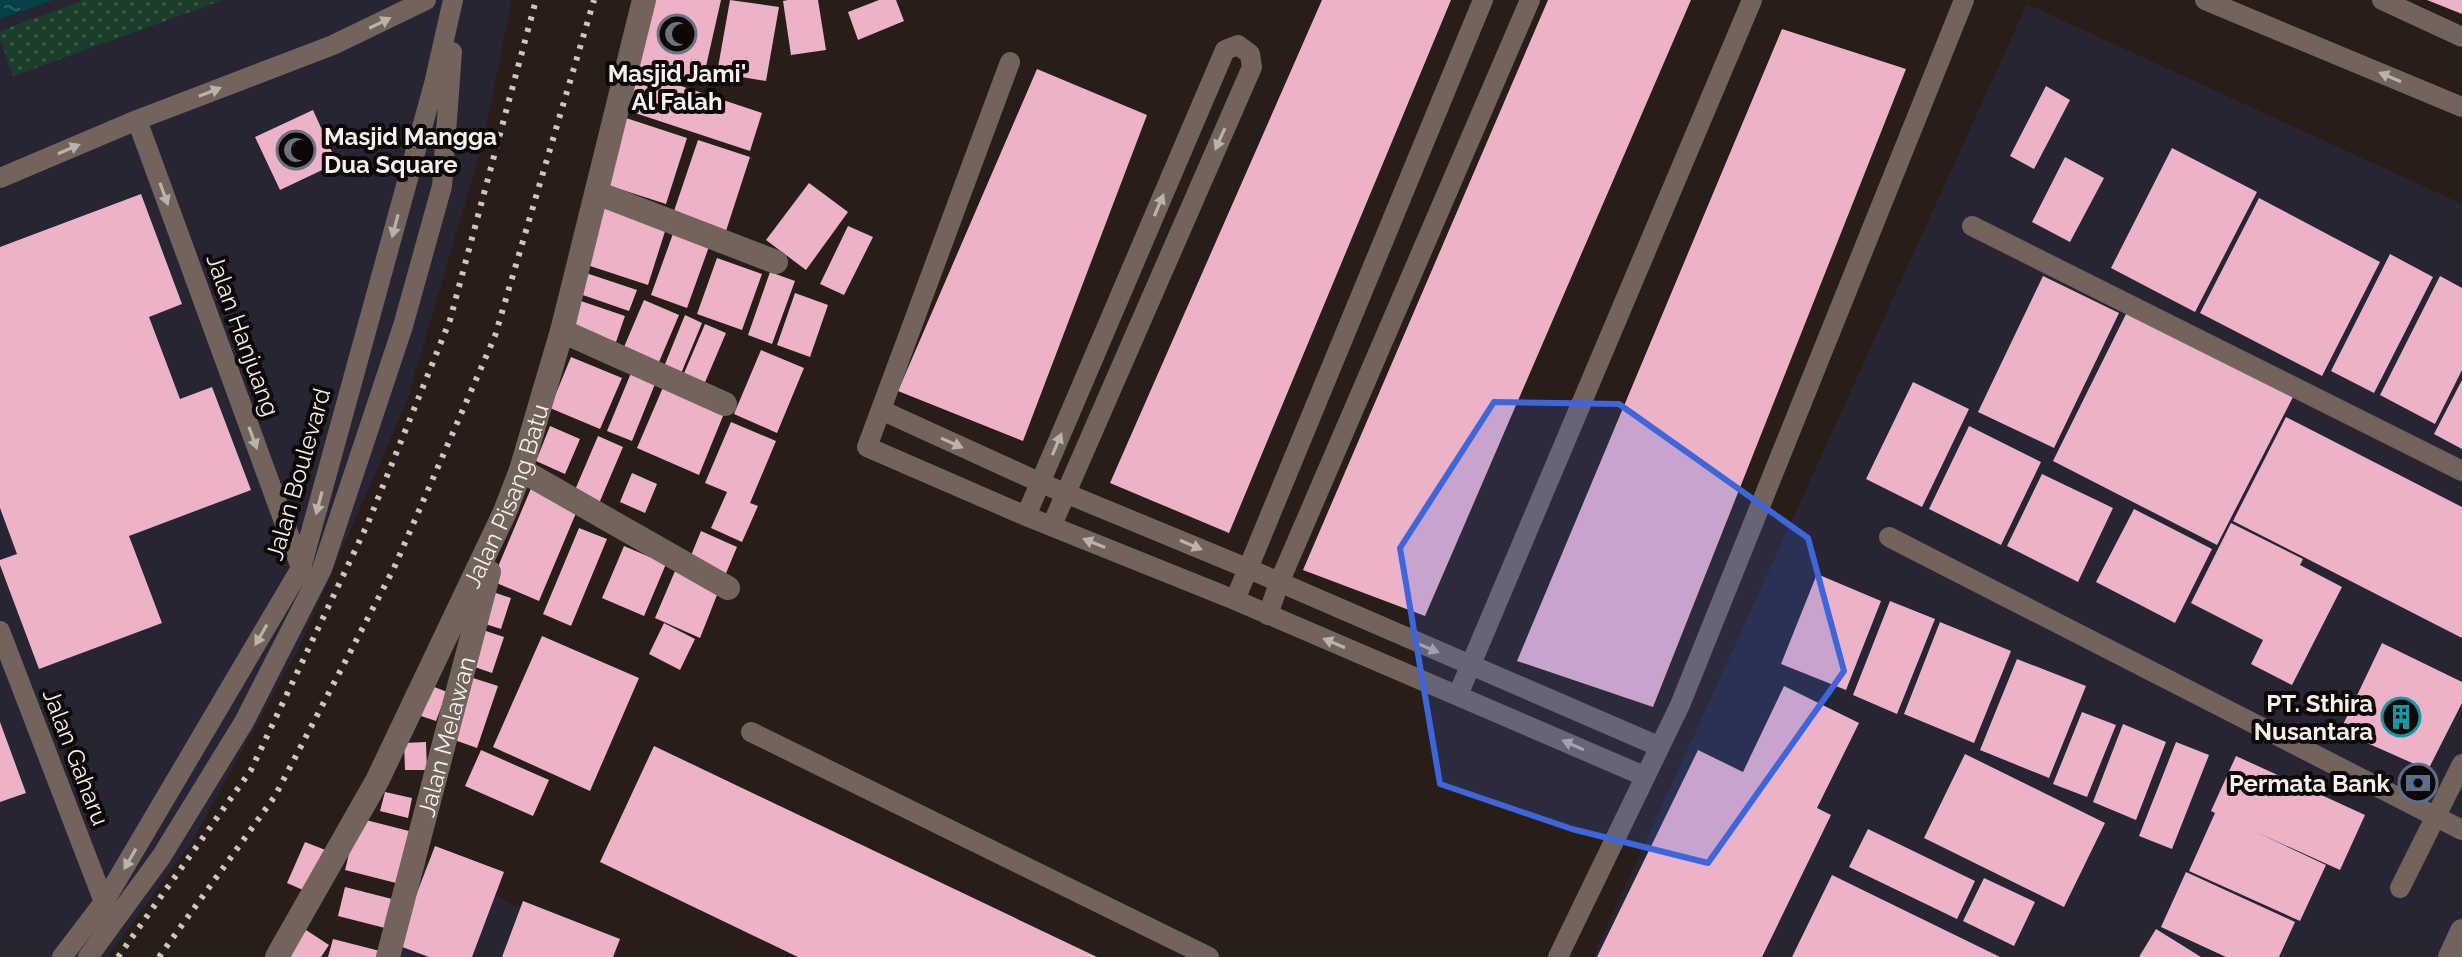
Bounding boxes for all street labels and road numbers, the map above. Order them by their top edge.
street label: Jalan Hanjuang [200,250,286,420]
street label: Jalan Boulevard [260,385,336,563]
street label: Jalan Pisang Batu [457,400,554,592]
street label: Jalan Melawan [411,653,481,820]
street label: Jalan Gaharu [37,685,115,829]

